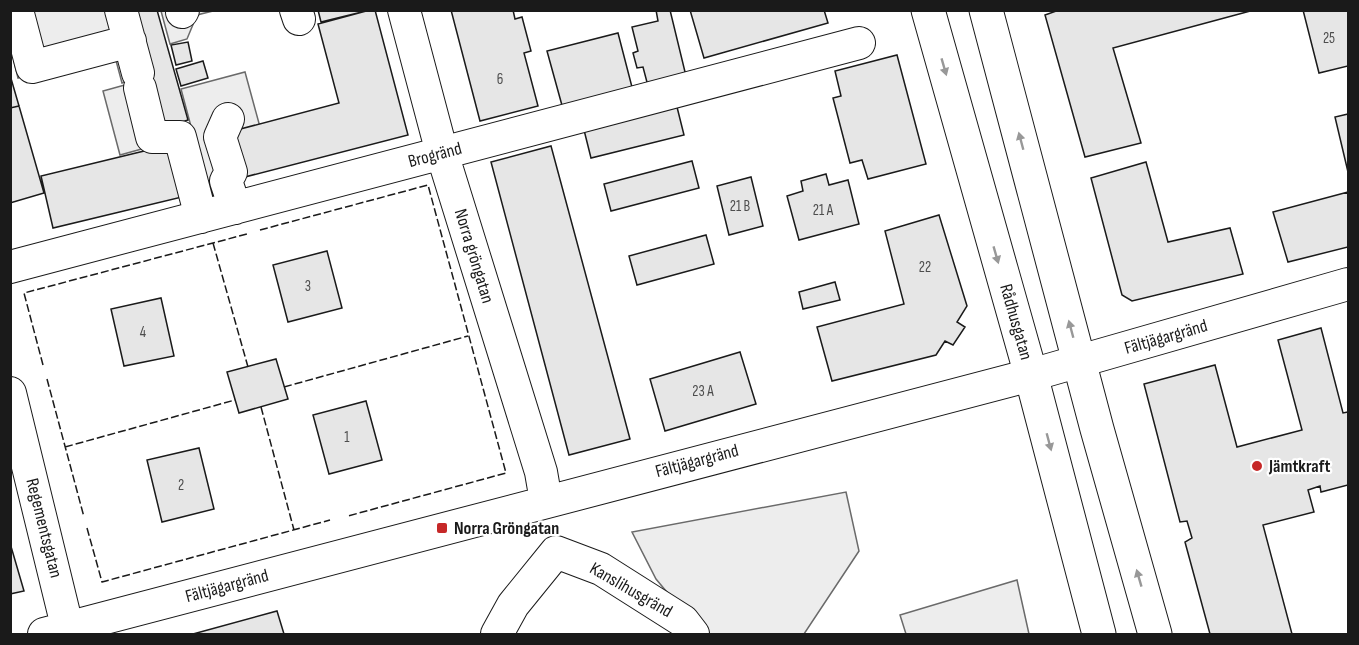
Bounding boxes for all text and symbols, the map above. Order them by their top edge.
house number: 25 [1323,29,1335,48]
one-way arrow [940,58,949,76]
house number: 6 [497,70,503,89]
one-way arrow [1015,132,1025,150]
street label: Brogränd [406,138,464,172]
house number: 21 B [730,197,751,216]
house number: 21 A [813,201,834,220]
street label: Norra gröngatan [450,206,498,306]
one-way arrow [992,245,1002,264]
house number: 22 [919,258,931,277]
house number: 3 [305,277,311,296]
street label: Rådhusgatan [995,282,1037,362]
street label: Fältjägargränd [1122,315,1210,359]
one-way arrow [1066,320,1075,338]
house number: 4 [140,323,146,342]
house number: 23 A [692,382,714,401]
house number: 1 [344,428,350,447]
one-way arrow [1044,433,1054,452]
street label: Fältjägargränd [653,440,741,482]
place label: Jämtkraft [1268,456,1330,477]
marker: Jämtkraft [1250,459,1264,473]
street label: Regementsgatan [21,476,67,580]
house number: 2 [178,476,184,495]
place label: Norra Gröngatan [454,518,559,539]
marker: Norra Gröngatan [435,521,449,535]
street label: Kanslihusgränd [586,558,676,622]
street label: Fältjägargränd [183,565,271,607]
one-way arrow [1134,569,1144,587]

